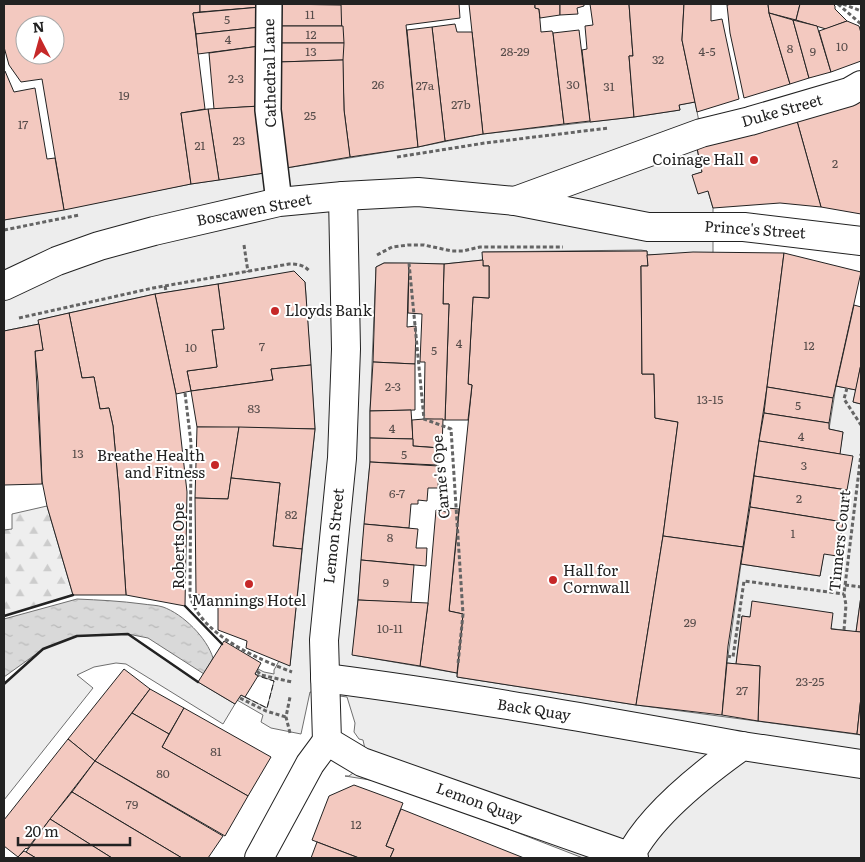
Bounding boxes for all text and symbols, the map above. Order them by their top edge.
house number: 11 [305,5,315,23]
house number: 5 [224,10,230,28]
north arrow [15,15,65,65]
text: N [32,15,46,37]
street label: Cathedral Lane [256,18,281,128]
house number: 12 [306,25,316,43]
house number: 4 [225,30,232,48]
house number: 10 [836,37,848,55]
house number: 8 [787,39,794,57]
house number: 13 [305,42,317,60]
house number: 28-29 [501,42,529,60]
house number: 4-5 [699,42,715,60]
house number: 9 [810,42,816,60]
house number: 32 [652,50,664,68]
house number: 2-3 [228,69,244,87]
house number: 26 [372,75,385,93]
house number: 30 [566,75,580,93]
house number: 27a [416,76,435,94]
house number: 31 [603,77,615,95]
house number: 19 [118,86,130,104]
street label: Duke Street [738,87,825,132]
house number: 27b [451,95,471,113]
house number: 25 [304,106,316,124]
house number: 17 [18,115,28,133]
house number: 23 [233,131,245,149]
house number: 21 [195,136,206,154]
place label: Coinage Hall [652,147,744,170]
marker: Coinage Hall [748,154,760,166]
house number: 2 [832,154,838,172]
street label: Boscawen Street [194,186,313,231]
street label: Prince's Street [704,213,807,244]
place label: Lloyds Bank [285,298,373,321]
marker: Lloyds Bank [269,305,281,317]
house number: 4 [456,334,463,352]
house number: 12 [804,336,814,354]
house number: 7 [259,337,265,355]
house number: 10 [185,338,197,356]
house number: 5 [431,341,437,359]
house number: 2-3 [385,377,401,395]
house number: 13-15 [697,390,723,408]
house number: 5 [795,396,801,414]
house number: 83 [247,399,261,417]
house number: 4 [389,419,396,437]
house number: 4 [798,427,805,445]
street label: Carne's Ope [424,434,455,520]
place label: Breathe Health and Fitness [97,443,205,483]
house number: 13 [72,444,84,462]
house number: 5 [401,445,407,463]
house number: 3 [801,456,807,474]
marker: Breathe Health and Fitness [209,459,221,471]
house number: 6-7 [389,484,405,502]
street label: Lemon Street [316,487,349,585]
house number: 2 [796,489,802,507]
street label: Tinners Court [822,489,855,593]
street label: Roberts Ope [166,503,189,589]
house number: 82 [285,505,297,523]
house number: 1 [791,524,796,542]
house number: 8 [387,528,394,546]
place label: Hall for Cornwall [563,558,629,598]
house number: 9 [383,573,389,591]
marker: Hall for Cornwall [547,574,559,586]
marker: Mannings Hotel [243,578,255,590]
place label: Mannings Hotel [192,588,306,611]
house number: 29 [684,613,696,631]
house number: 10-11 [377,619,403,637]
house number: 23-25 [796,672,824,690]
house number: 27 [736,681,748,699]
street label: Back Quay [496,691,573,726]
house number: 81 [210,742,222,760]
house number: 80 [156,764,170,782]
street label: Lemon Quay [433,775,526,828]
house number: 79 [126,795,138,813]
scale bar [18,814,130,846]
house number: 12 [351,815,361,833]
text: 20 m [25,819,59,842]

